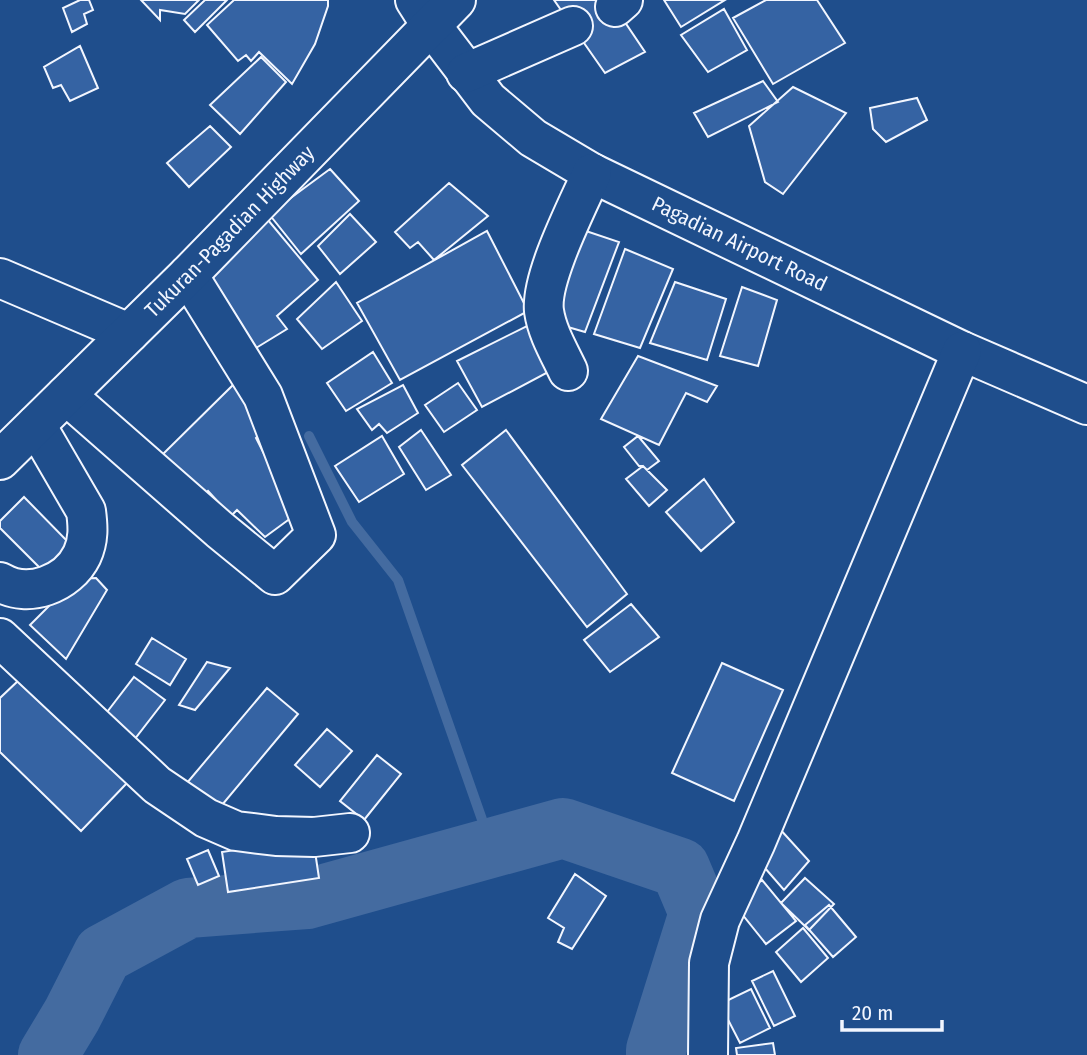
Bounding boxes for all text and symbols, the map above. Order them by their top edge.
street label: Tukuran-Pagadian Highway [140,140,320,323]
street label: Pagadian Airport Road [648,191,831,297]
scale bar [842,988,942,1032]
text: 20 m [852,1000,893,1026]

